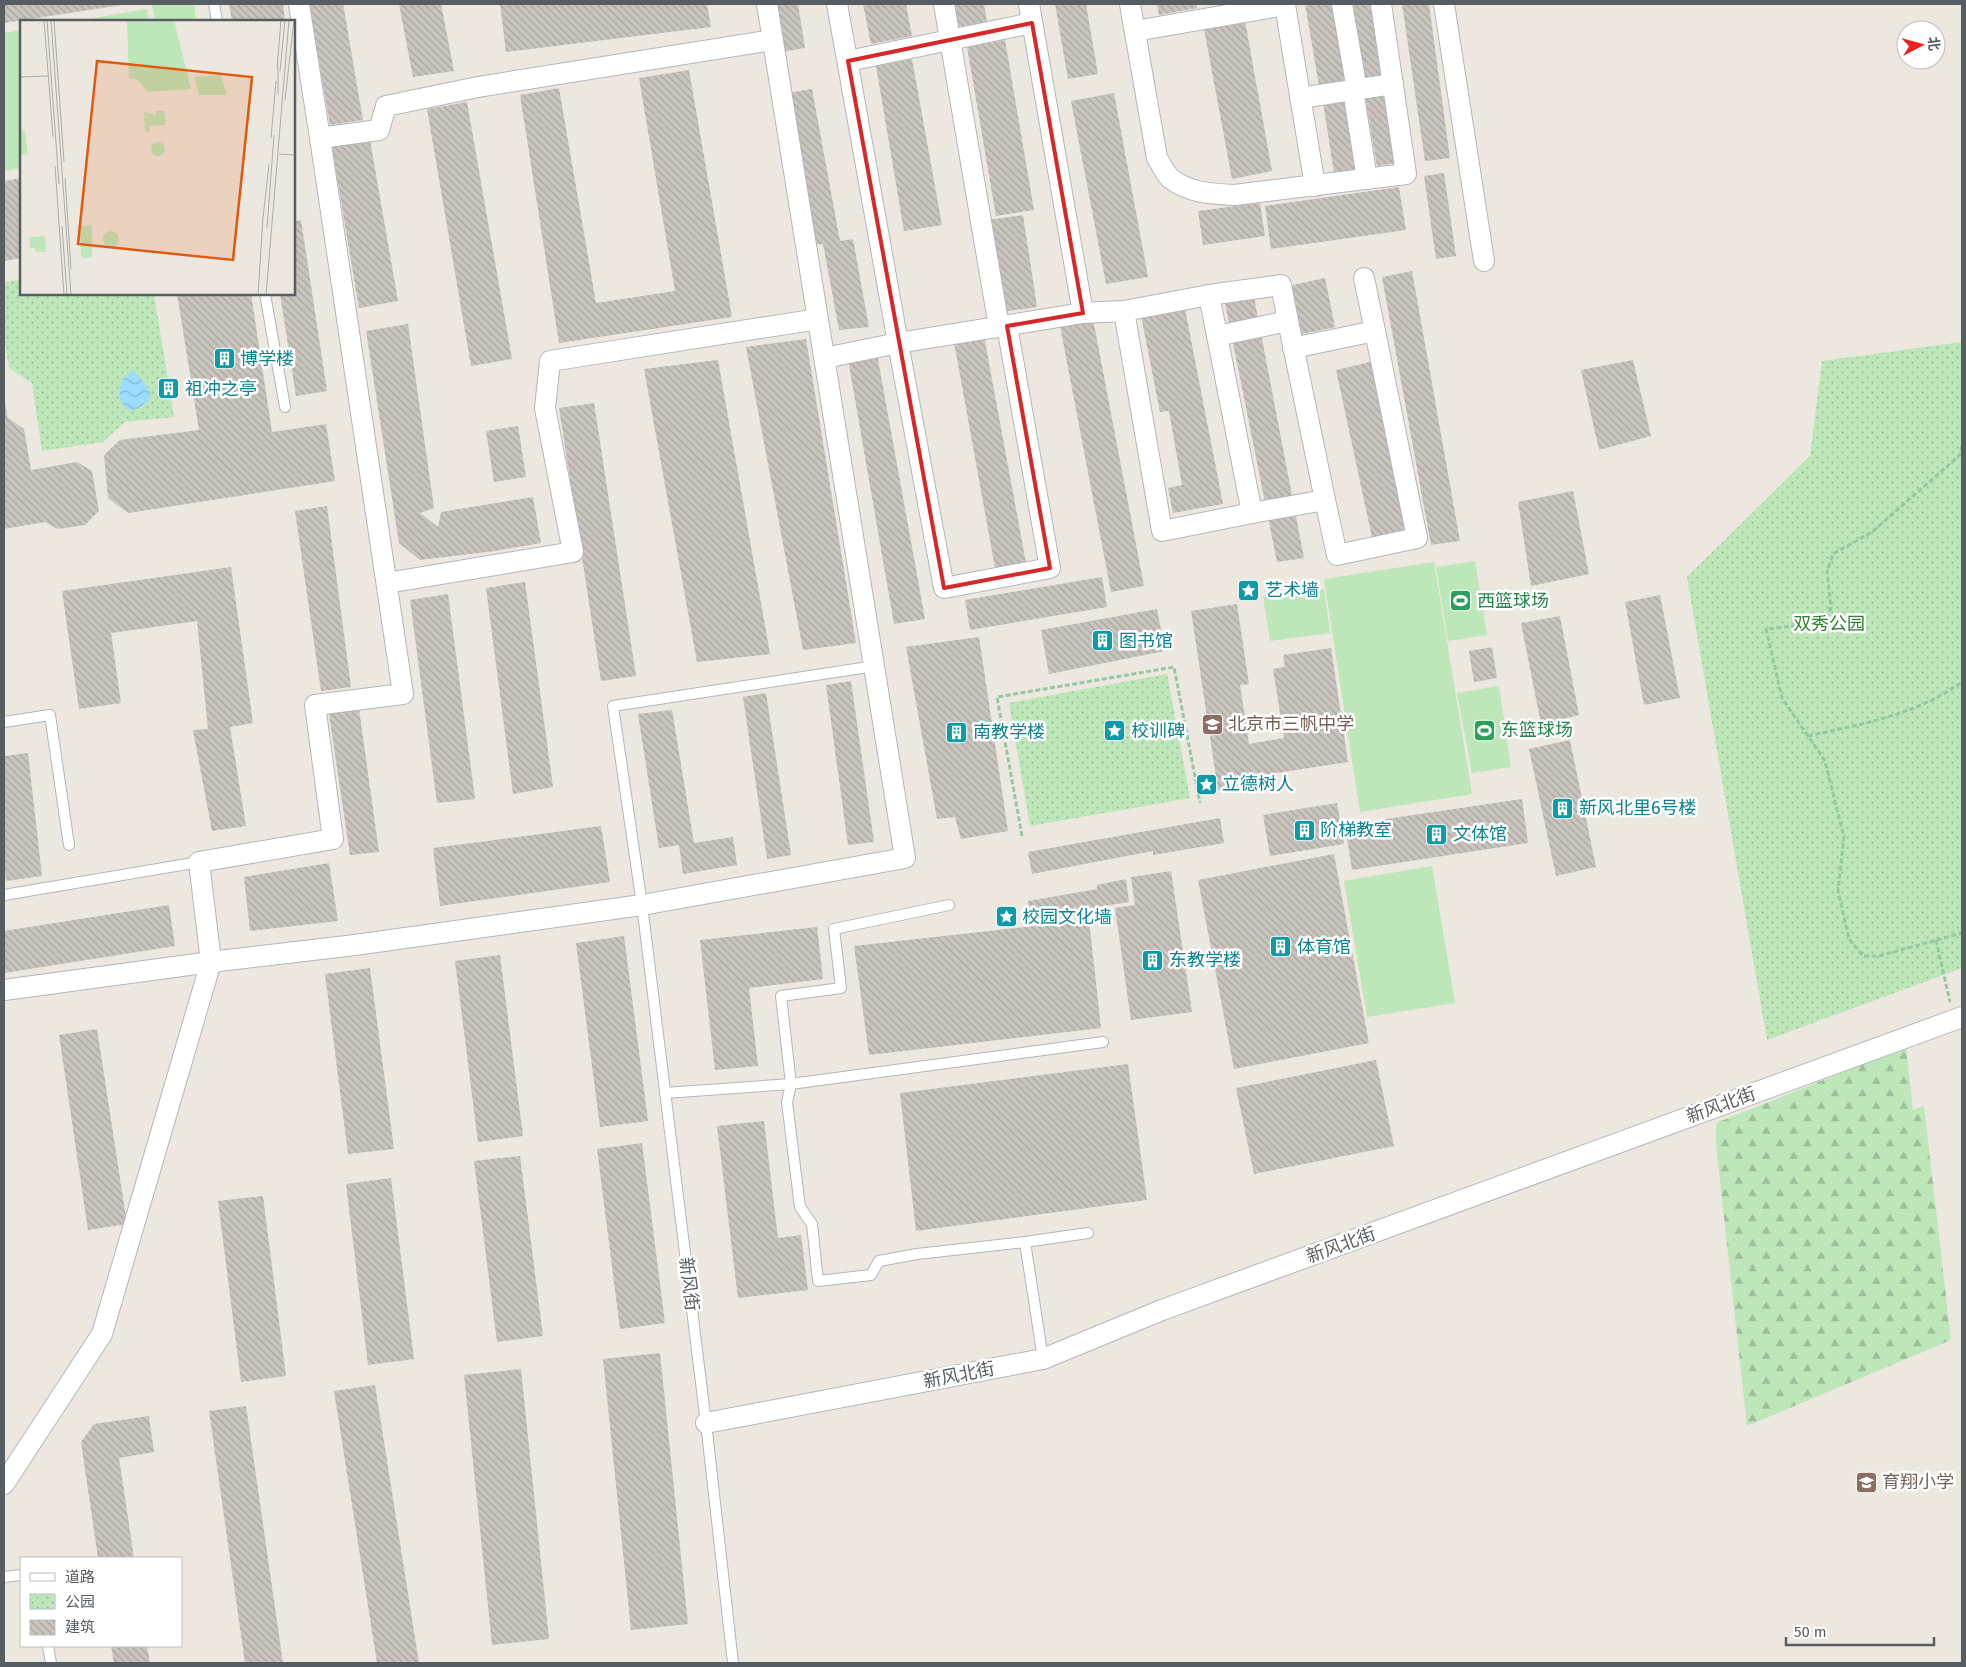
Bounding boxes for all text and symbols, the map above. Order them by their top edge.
inset map [20,20,295,295]
north arrow [1896,20,1946,70]
text: 北 [1924,36,1943,52]
building icon: 博学楼 [212,347,236,371]
place label: 博学楼 [240,348,294,370]
building icon: 祖冲之亭 [157,377,181,401]
place label: 祖冲之亭 [185,378,257,400]
place icon: 艺术墙 [1237,578,1261,602]
place label: 艺术墙 [1265,579,1319,601]
sports icon: 西篮球场 [1449,589,1473,613]
place label: 西篮球场 [1477,590,1549,612]
park label: 双秀公园 [1793,613,1865,635]
building icon: 图书馆 [1091,629,1115,653]
place label: 图书馆 [1119,630,1173,652]
school or university icon: 北京市三帆中学 [1200,712,1224,736]
place label: 北京市三帆中学 [1228,713,1354,735]
sports icon: 东篮球场 [1473,718,1497,742]
place icon: 校训碑 [1103,719,1127,743]
place label: 东篮球场 [1501,719,1573,741]
building icon: 南教学楼 [945,720,969,744]
place label: 校训碑 [1131,720,1185,742]
place label: 南教学楼 [973,721,1045,743]
place icon: 立德树人 [1194,772,1218,796]
place label: 立德树人 [1222,773,1294,795]
building icon: 新风北里6号楼 [1551,796,1575,820]
place label: 新风北里6号楼 [1579,797,1697,819]
building icon: 阶梯教室 [1292,818,1316,842]
place label: 阶梯教室 [1320,819,1392,841]
building icon: 文体馆 [1425,822,1449,846]
place label: 文体馆 [1453,823,1507,845]
place icon: 校园文化墙 [994,905,1018,929]
place label: 校园文化墙 [1022,906,1112,928]
building icon: 体育馆 [1269,935,1293,959]
place label: 体育馆 [1297,936,1351,958]
building icon: 东教学楼 [1141,948,1165,972]
place label: 东教学楼 [1169,949,1241,971]
street label: 新风北街 [1683,1082,1759,1128]
street label: 新风北街 [1303,1222,1379,1268]
street label: 新风街 [675,1256,703,1312]
street label: 新风北街 [922,1357,996,1393]
school or university icon: 育翔小学 [1854,1470,1878,1494]
place label: 育翔小学 [1882,1471,1954,1493]
legend [20,1557,182,1647]
text: 道路 [65,1568,95,1586]
text: 公园 [65,1593,95,1611]
scale bar [1786,1614,1934,1646]
text: 建筑 [65,1618,95,1636]
text: 50 m [1794,1623,1827,1641]

